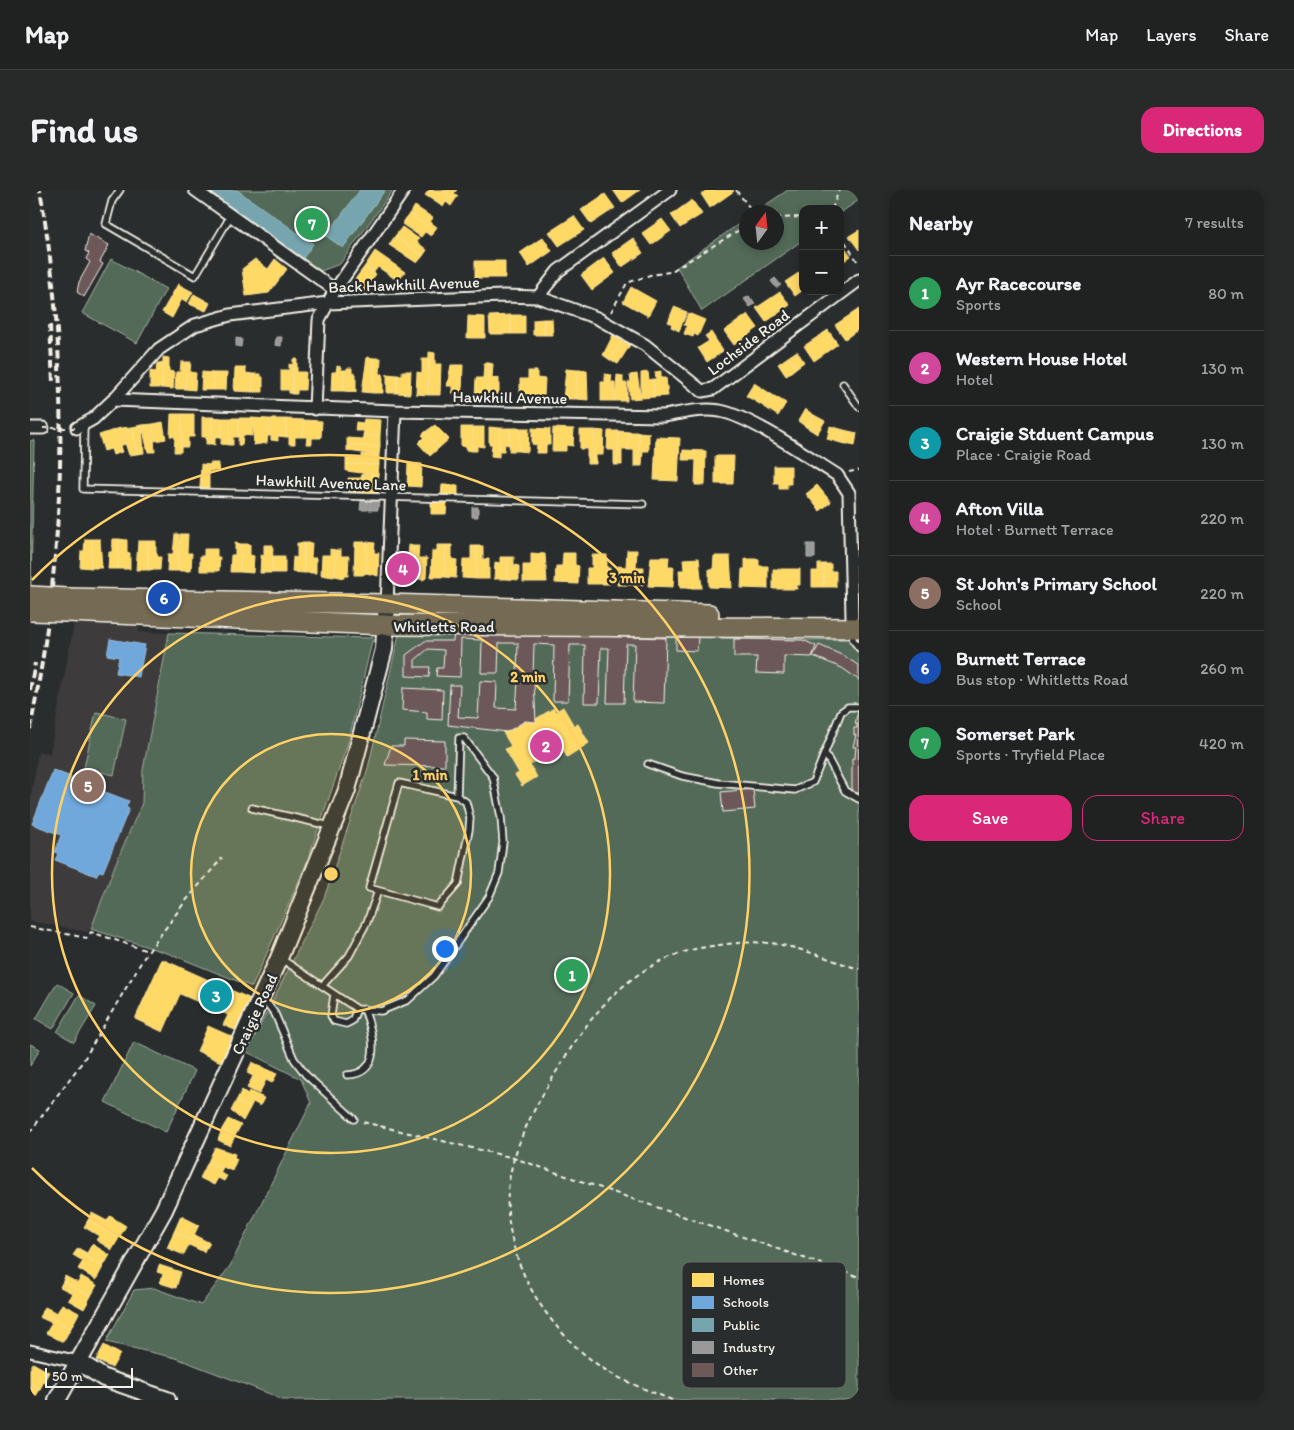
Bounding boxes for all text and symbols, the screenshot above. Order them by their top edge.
text: Map [25,20,69,49]
text: Map [1085,24,1118,46]
text: Layers [1146,24,1196,46]
text: Share [1224,24,1269,46]
button: Directions [1141,107,1264,153]
text: Find us [30,109,138,151]
pin: 7 [296,205,328,243]
north arrow [739,205,784,250]
map controls [799,205,844,295]
button: + [799,205,844,250]
text: Nearby [909,210,973,235]
text: 7 results [1185,213,1244,232]
button: − [799,250,844,295]
street label: Back Hawkhill Avenue [328,272,480,297]
text: Ayr Racecourse [956,272,1081,295]
text: 1 [921,284,929,303]
text: 80 m [1208,284,1244,303]
text: Sports [956,295,1001,314]
street label: Lochside Road [704,305,793,379]
text: Western House Hotel [956,347,1127,370]
text: 2 [921,359,929,378]
text: 130 m [1201,359,1244,378]
text: Hotel [956,370,993,389]
street label: Hawkhill Avenue [453,387,567,408]
text: Craigie Stduent Campus [956,422,1154,445]
text: 3 [921,434,929,453]
text: 130 m [1201,434,1244,453]
text: Place · Craigie Road [956,445,1091,464]
street label: Hawkhill Avenue Lane [255,470,407,495]
text: Afton Villa [956,497,1044,520]
text: 4 [920,509,930,528]
text: 220 m [1200,509,1244,528]
text: Hotel · Burnett Terrace [956,520,1114,539]
pin: 4 [387,550,419,588]
text: 3 min [609,569,646,587]
text: St John's Primary School [956,572,1157,595]
pin: 6 [148,579,180,617]
text: 5 [921,584,929,603]
text: 220 m [1200,584,1244,603]
text: School [956,595,1002,614]
street label: Whitletts Road [393,617,495,636]
text: Burnett Terrace [956,647,1086,670]
text: 6 [921,659,929,678]
text: 260 m [1200,659,1244,678]
text: 2 min [510,668,547,686]
text: Bus stop · Whitletts Road [956,670,1128,689]
text: Somerset Park [956,722,1075,745]
pin: 2 [530,727,562,765]
text: 7 [921,734,929,753]
text: 420 m [1199,734,1244,753]
text: Sports · Tryfield Place [956,745,1105,764]
text: 1 min [413,766,448,784]
pin: 5 [72,767,104,805]
button: Save [909,795,1072,841]
button: Share [1082,795,1244,841]
centre of rings [322,865,340,883]
your location [432,936,458,962]
pin: 1 [556,956,588,994]
street label: Craigie Road [227,970,282,1058]
pin: 3 [200,977,232,1015]
legend [682,1262,846,1388]
text: Homes [723,1272,765,1289]
text: Schools [723,1294,769,1311]
text: Public [723,1317,761,1334]
text: Industry [723,1339,775,1356]
text: Other [723,1362,758,1379]
scale bar [45,1365,132,1388]
text: 50 m [52,1368,83,1385]

